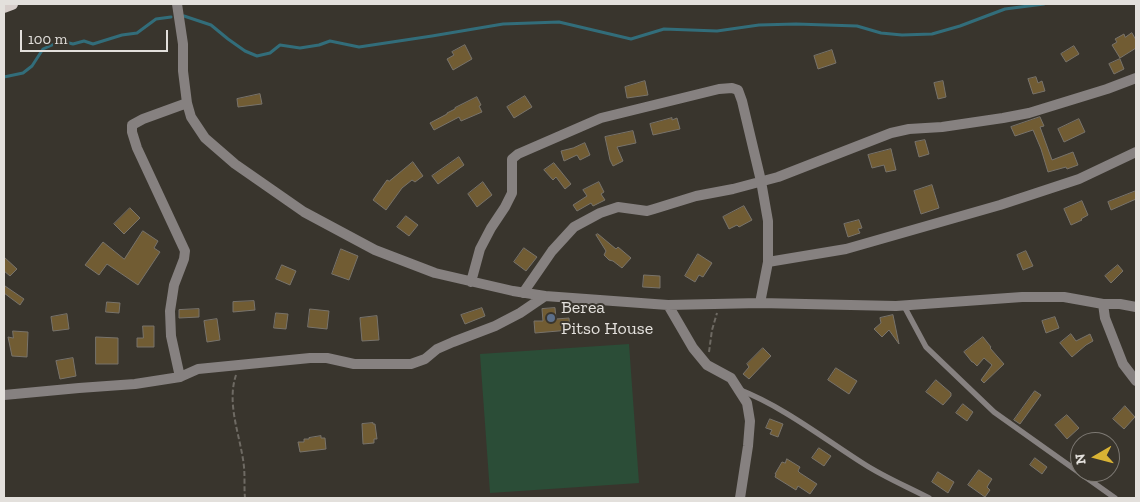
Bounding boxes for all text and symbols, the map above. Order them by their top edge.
scale bar [22,20,170,52]
text: 100 m [28,30,67,48]
place label: Berea Pitso House [561,297,653,340]
marker: Berea Pitso House [545,312,557,324]
north arrow [1070,432,1120,482]
text: N [1071,453,1090,465]

